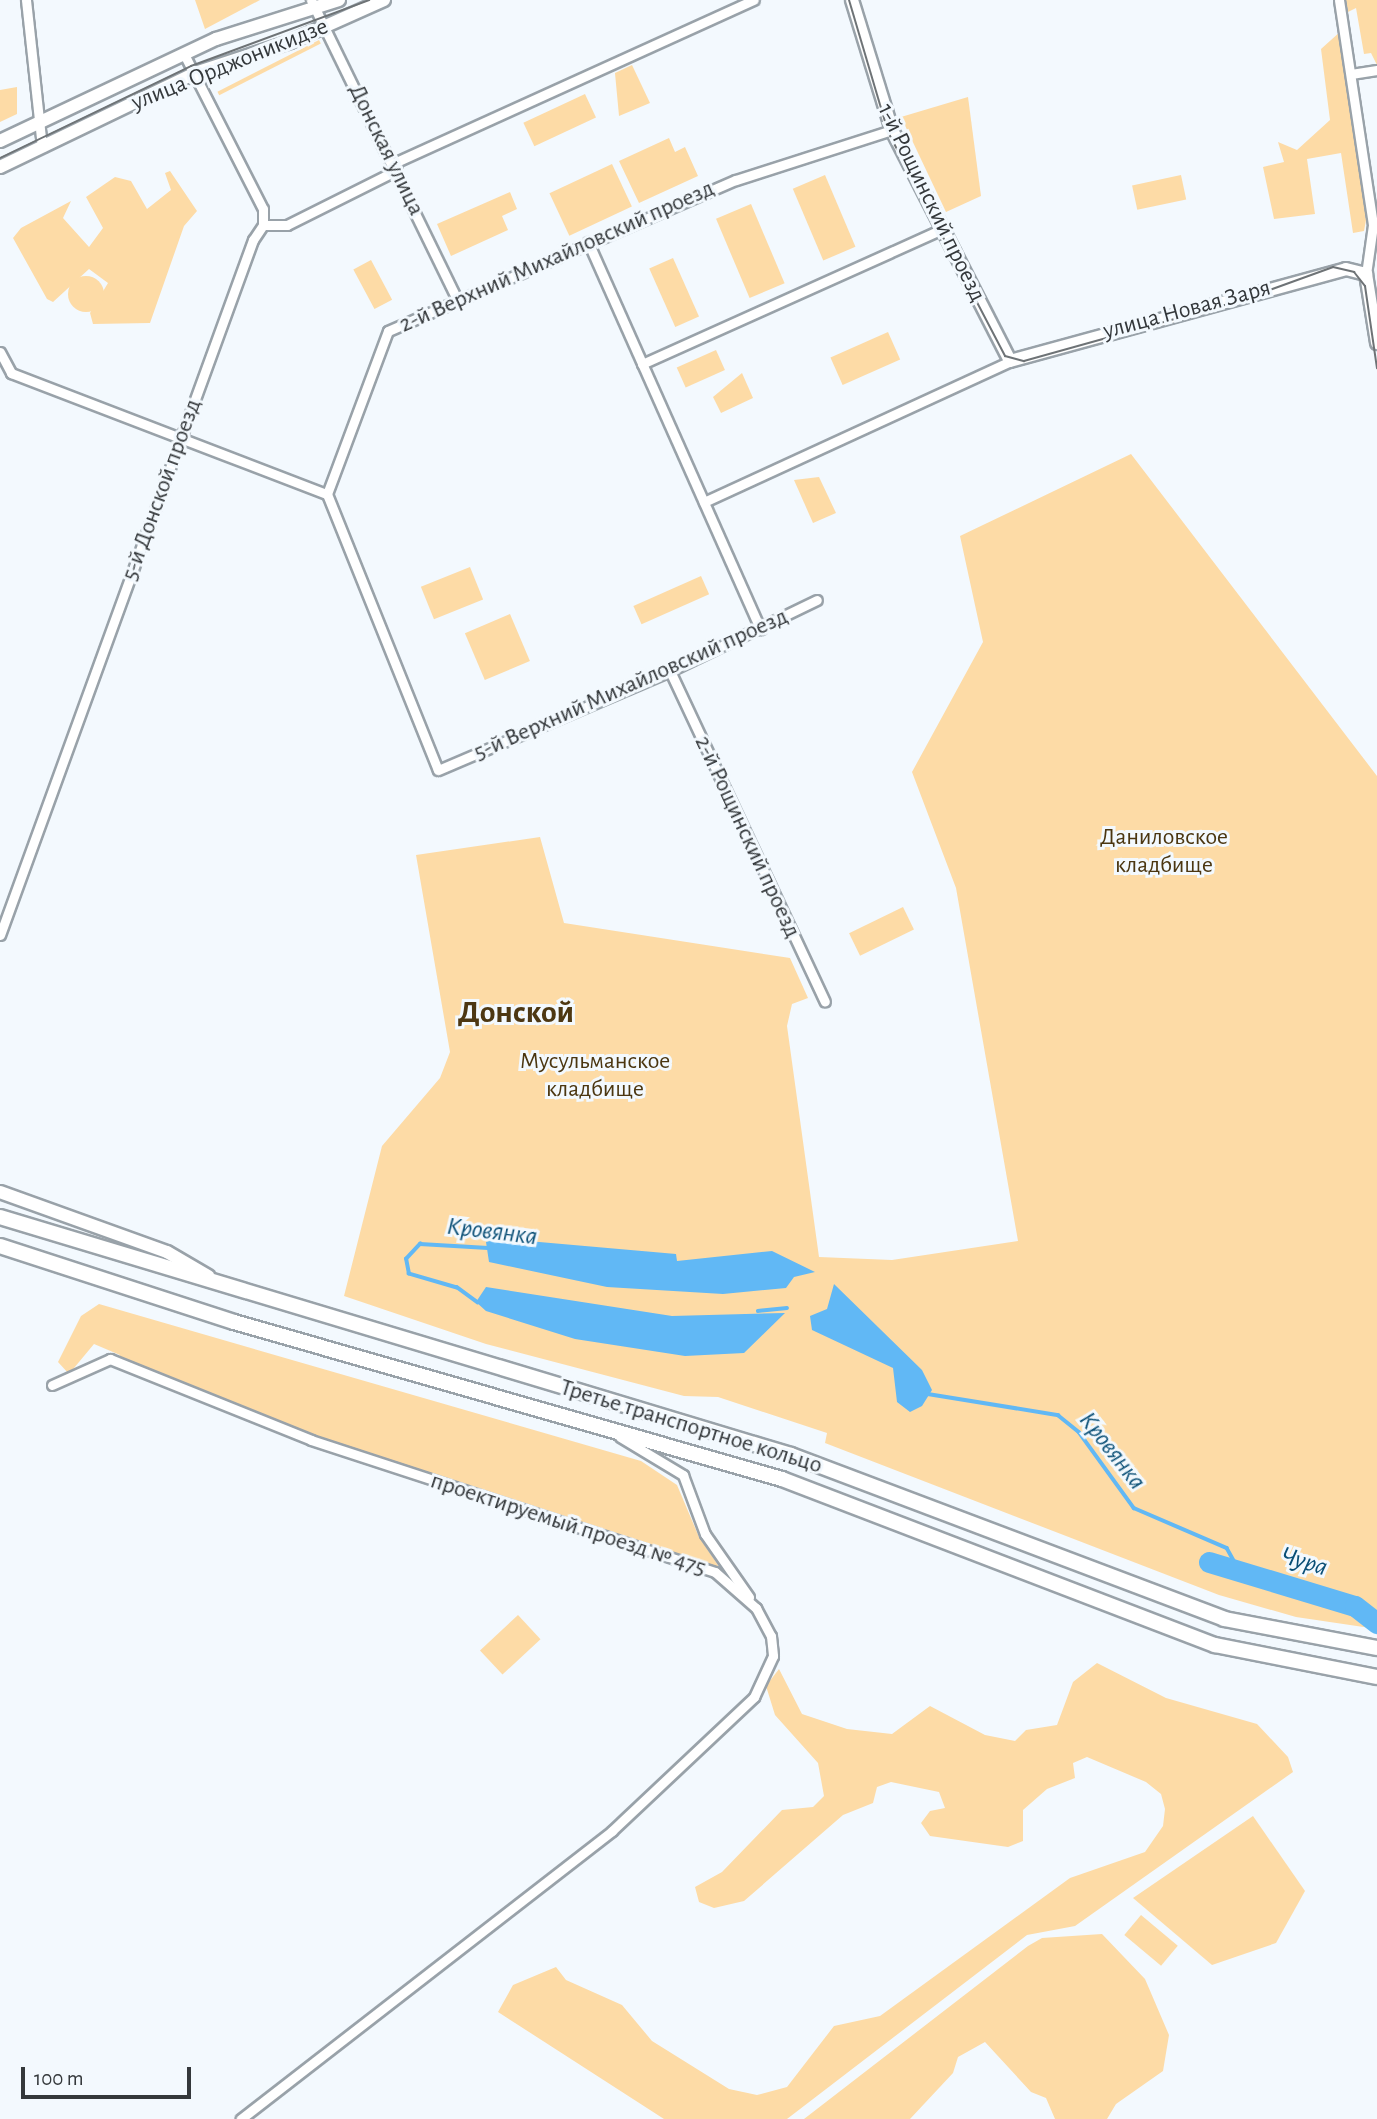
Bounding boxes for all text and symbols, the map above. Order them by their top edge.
street label: улица Орджоникидзе [128,12,332,118]
street label: Донская улица [342,80,430,220]
street label: 1-й Рощинский проезд [871,99,991,307]
street label: 2-й Верхний Михайловский проезд [395,174,719,340]
street label: улица Новая Заря [1100,274,1274,346]
street label: 5-й Донской проезд [116,395,208,585]
street label: 5-й Верхний Михайловский проезд [469,603,793,767]
street label: 2-й Рощинский проезд [688,731,806,943]
park label: Даниловское кладбище [1100,824,1228,880]
district label: Донской [458,993,574,1031]
park label: Мусульманское кладбище [520,1048,670,1104]
water label: Кровянка [445,1211,539,1253]
street label: Третье транспортное кольцо [557,1373,825,1481]
water label: Кровянка [1072,1406,1152,1496]
street label: проектируемый проезд № 475 [427,1467,709,1583]
water label: Чура [1277,1540,1331,1584]
scale bar [24,2052,194,2096]
text: 100 m [34,2068,84,2089]

